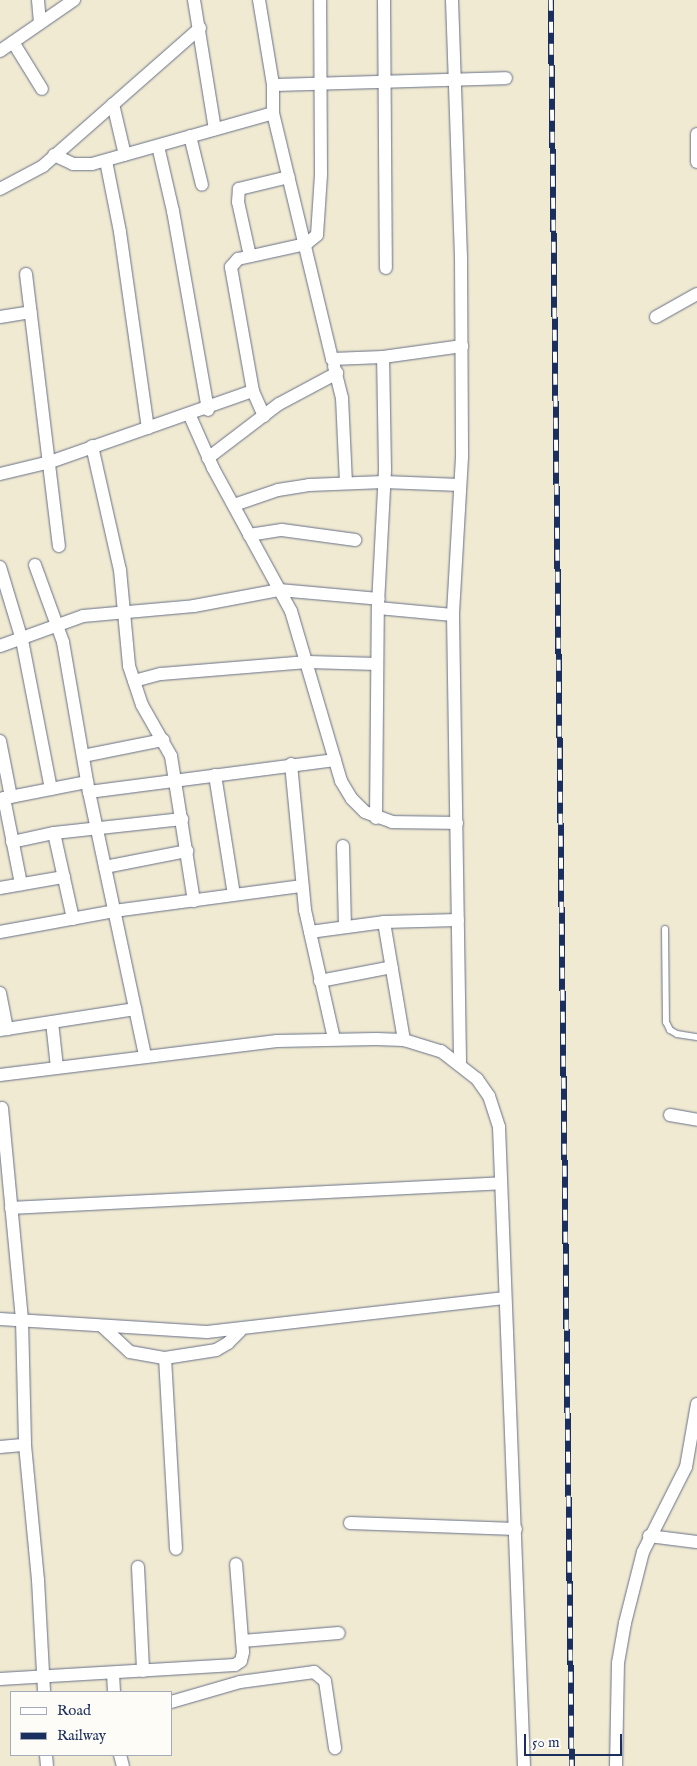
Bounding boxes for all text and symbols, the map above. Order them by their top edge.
legend [10,1691,172,1756]
text: Road [57,1701,91,1720]
scale bar [527,1724,624,1756]
text: Railway [57,1726,106,1745]
text: 50 m [532,1733,560,1752]

